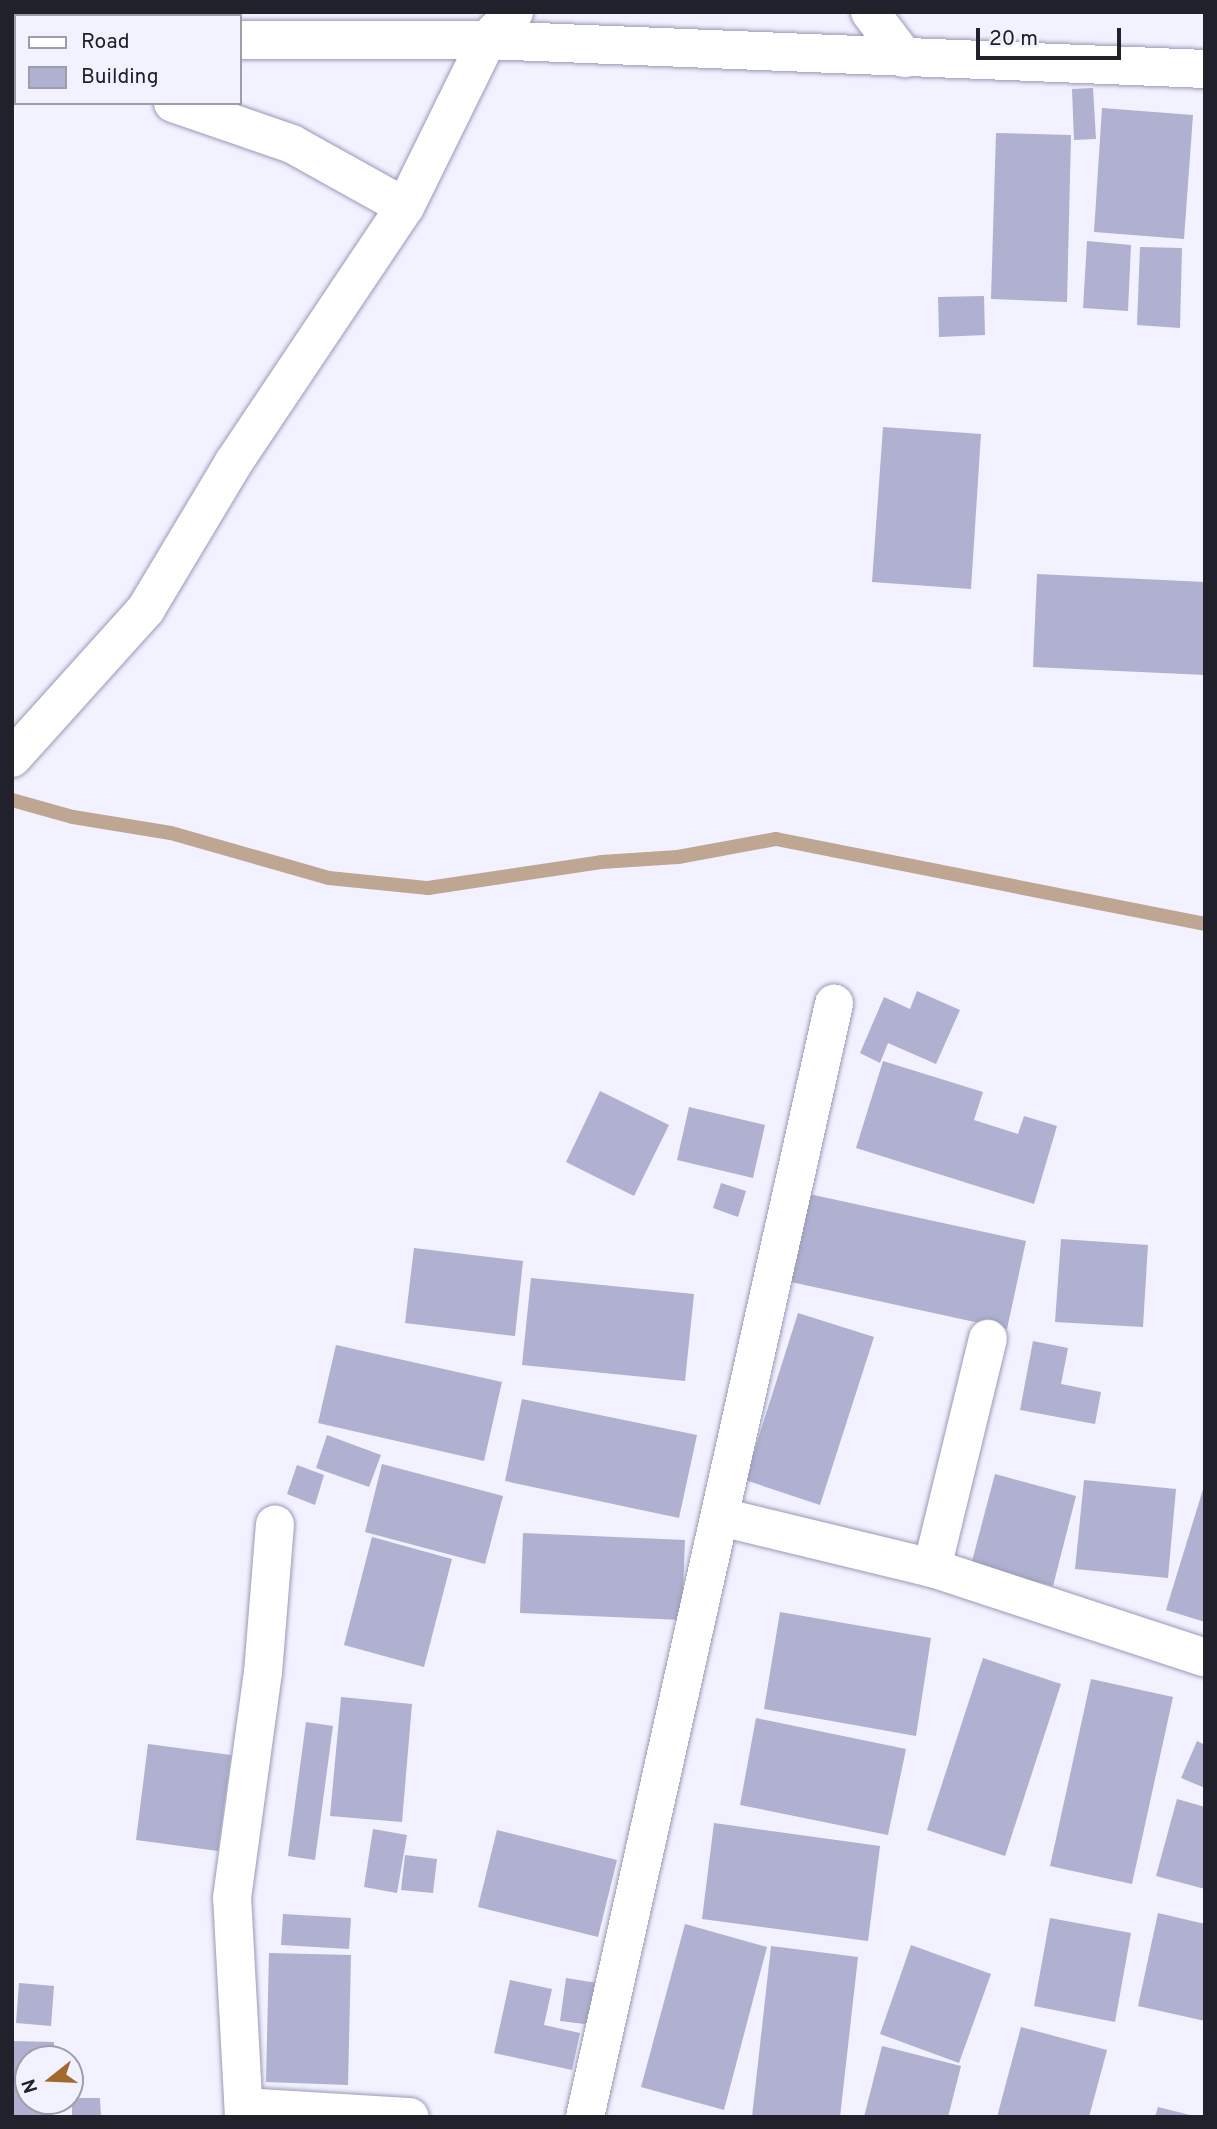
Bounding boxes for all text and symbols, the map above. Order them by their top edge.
legend [14,14,242,105]
scale bar [979,14,1124,58]
text: 20 m [989,26,1038,53]
text: Road [81,29,130,56]
text: Building [81,64,159,91]
north arrow [14,2045,84,2115]
text: N [17,2076,44,2096]

